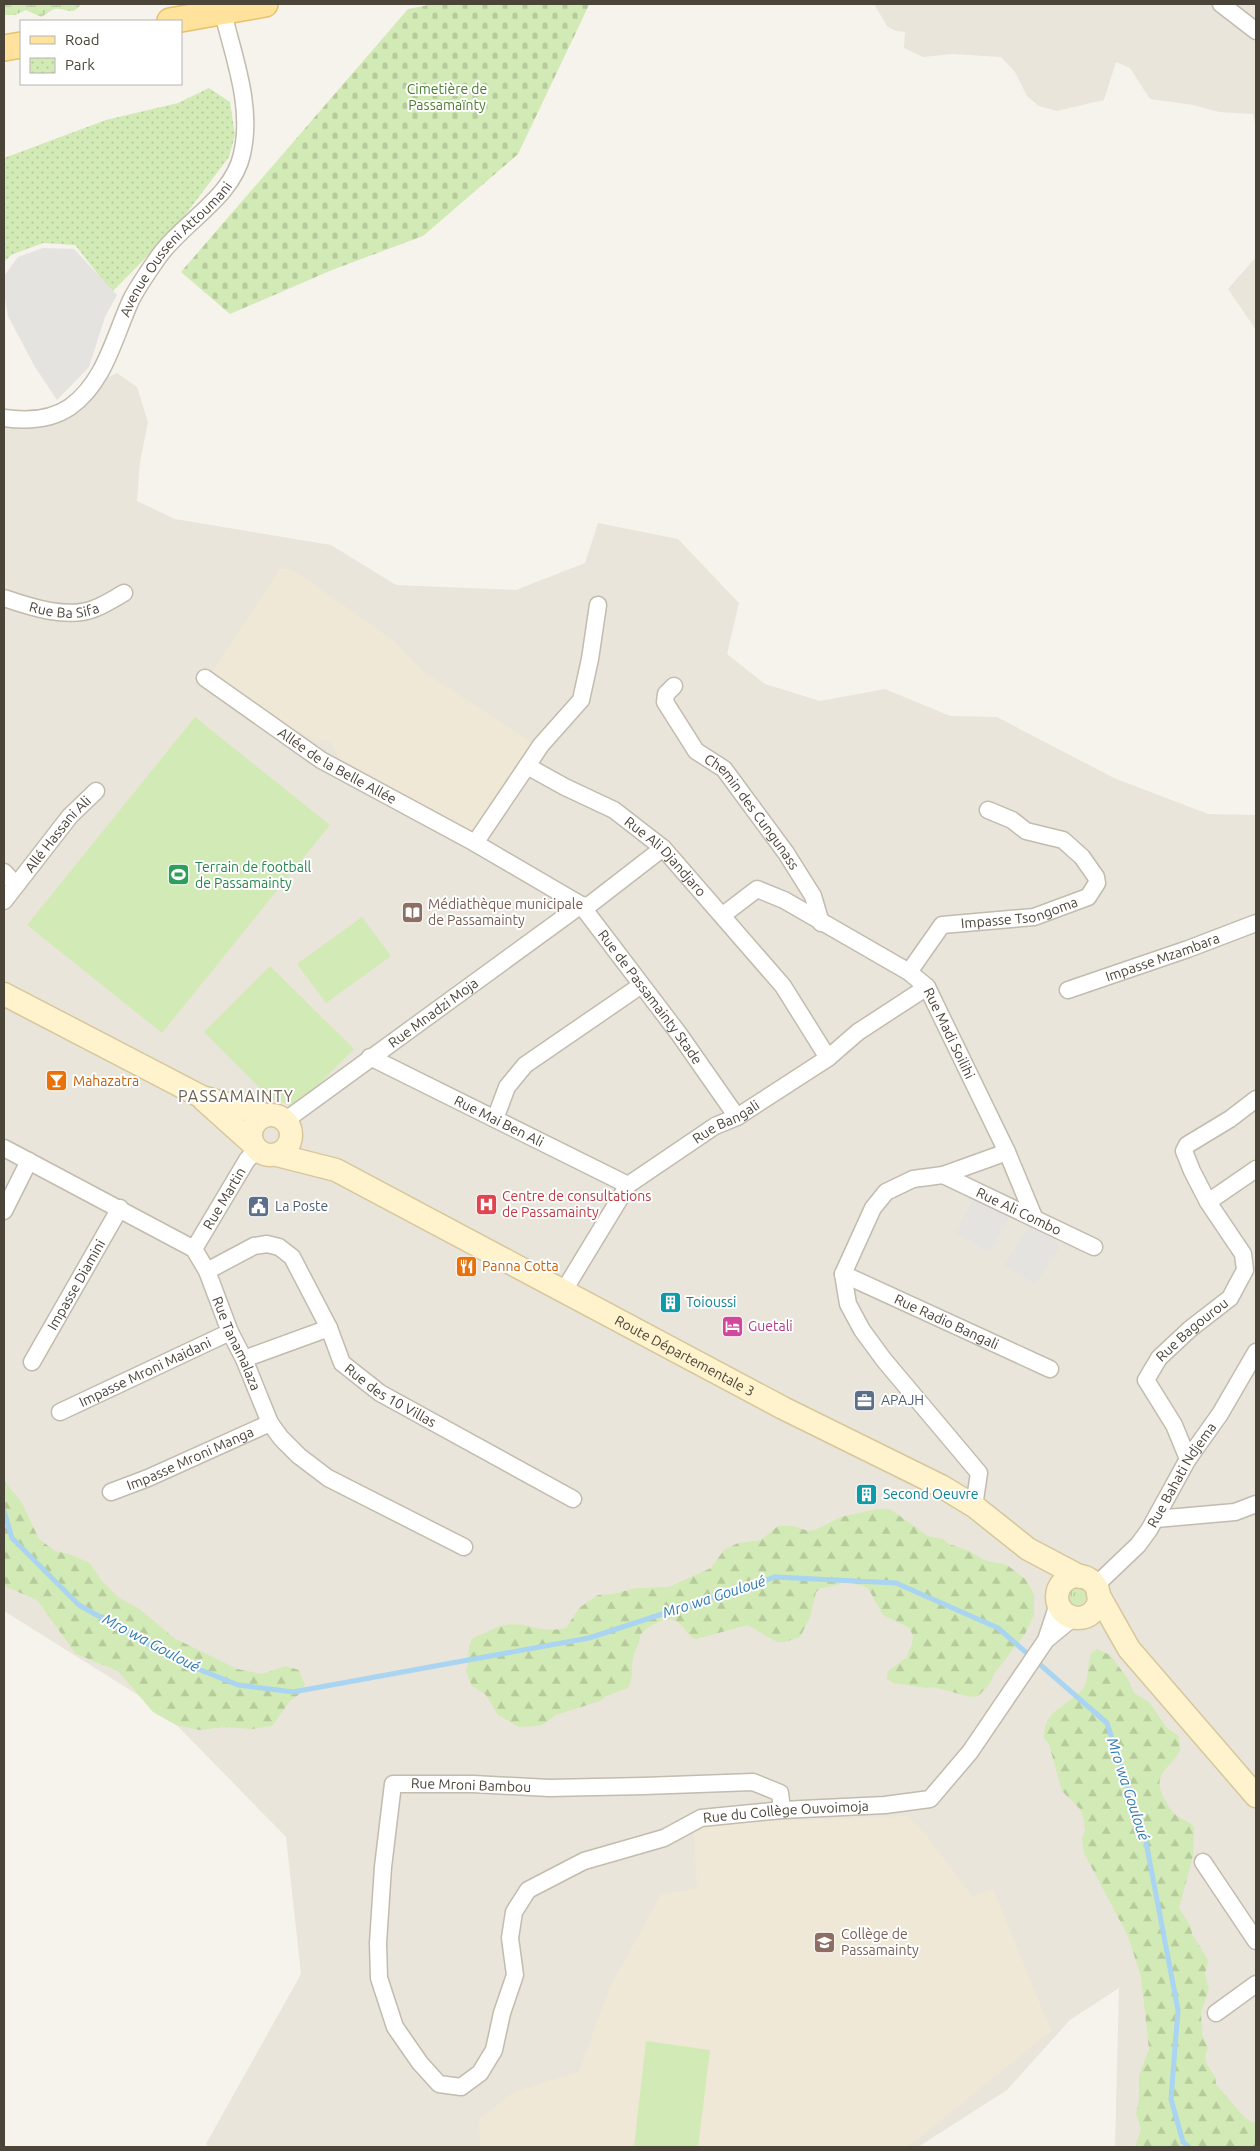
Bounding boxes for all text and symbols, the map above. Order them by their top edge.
legend [20,20,182,85]
text: Road [65,31,100,48]
text: Park [65,56,95,73]
park label: Cimetière de Passamaïnty [407,81,487,113]
street label: Avenue Ousseni Attoumani [117,179,235,319]
street label: Rue Ba Sifa [27,599,101,621]
street label: Allée de la Belle Allée [275,724,399,807]
street label: Chemin des Cungunass [701,751,802,873]
street label: Allé Hassani Ali [21,792,94,875]
street label: Rue Ali Djandjaro [621,813,709,900]
place label: Terrain de football de Passamainty [195,859,312,891]
sports icon: Terrain de football de Passamainty [167,863,191,887]
street label: Impasse Tsongoma [960,894,1080,931]
place label: Médiathèque municipale de Passamainty [428,896,583,928]
library icon: Médiathèque municipale de Passamainty [400,900,424,924]
street label: Rue de Passamainty Stade [595,927,706,1067]
street label: Impasse Mzambara [1103,930,1222,985]
street label: Rue Mnadzi Moja [385,975,481,1051]
street label: Rue Madi Soilihi [921,985,978,1081]
bar icon: Mahazatra [45,1069,69,1093]
place label: Mahazatra [73,1073,139,1089]
district label: PASSAMAINTY [178,1087,294,1105]
street label: Rue Mai Ben Ali [452,1092,546,1150]
street label: Rue Bangali [690,1097,762,1147]
street label: Rue Martin [200,1164,249,1232]
street label: Rue Ali Combo [974,1184,1064,1238]
place label: Centre de consultations de Passamainty [502,1188,651,1220]
hospital icon: Centre de consultations de Passamainty [474,1192,498,1216]
public building icon: La Poste [247,1194,271,1218]
place label: La Poste [275,1198,328,1214]
street label: Impasse Diamini [44,1237,108,1333]
restaurant icon: Panna Cotta [454,1254,478,1278]
place label: Panna Cotta [482,1258,559,1274]
building icon: Toioussi [658,1290,682,1314]
street label: Rue Radio Bangali [892,1291,1001,1352]
street label: Rue Tanamalaza [209,1294,264,1393]
place label: Toioussi [686,1294,736,1310]
street label: Rue Bagourou [1153,1294,1231,1365]
street label: Route Départementale 3 [612,1312,757,1399]
hotel icon: Guetali [720,1314,744,1338]
place label: Guetali [748,1318,793,1334]
street label: Impasse Mroni Maidani [76,1334,214,1410]
street label: Rue des 10 Villas [342,1360,439,1430]
office icon: APAJH [853,1388,877,1412]
place label: APAJH [881,1392,924,1408]
street label: Rue Bahati Ndjema [1144,1419,1219,1530]
street label: Impasse Mroni Manga [124,1423,256,1493]
building icon: Second Oeuvre [855,1482,879,1506]
place label: Second Oeuvre [883,1486,979,1502]
water label: Mro wa Gouloué [660,1572,768,1621]
water label: Mro wa Gouloué [100,1610,203,1675]
water label: Mro wa Gouloué [1104,1735,1153,1843]
street label: Rue Mroni Bambou [411,1775,531,1795]
street label: Rue du Collège Ouvoimoja [702,1798,869,1826]
place label: Collège de Passamainty [841,1926,919,1958]
school or university icon: Collège de Passamainty [813,1930,837,1954]

